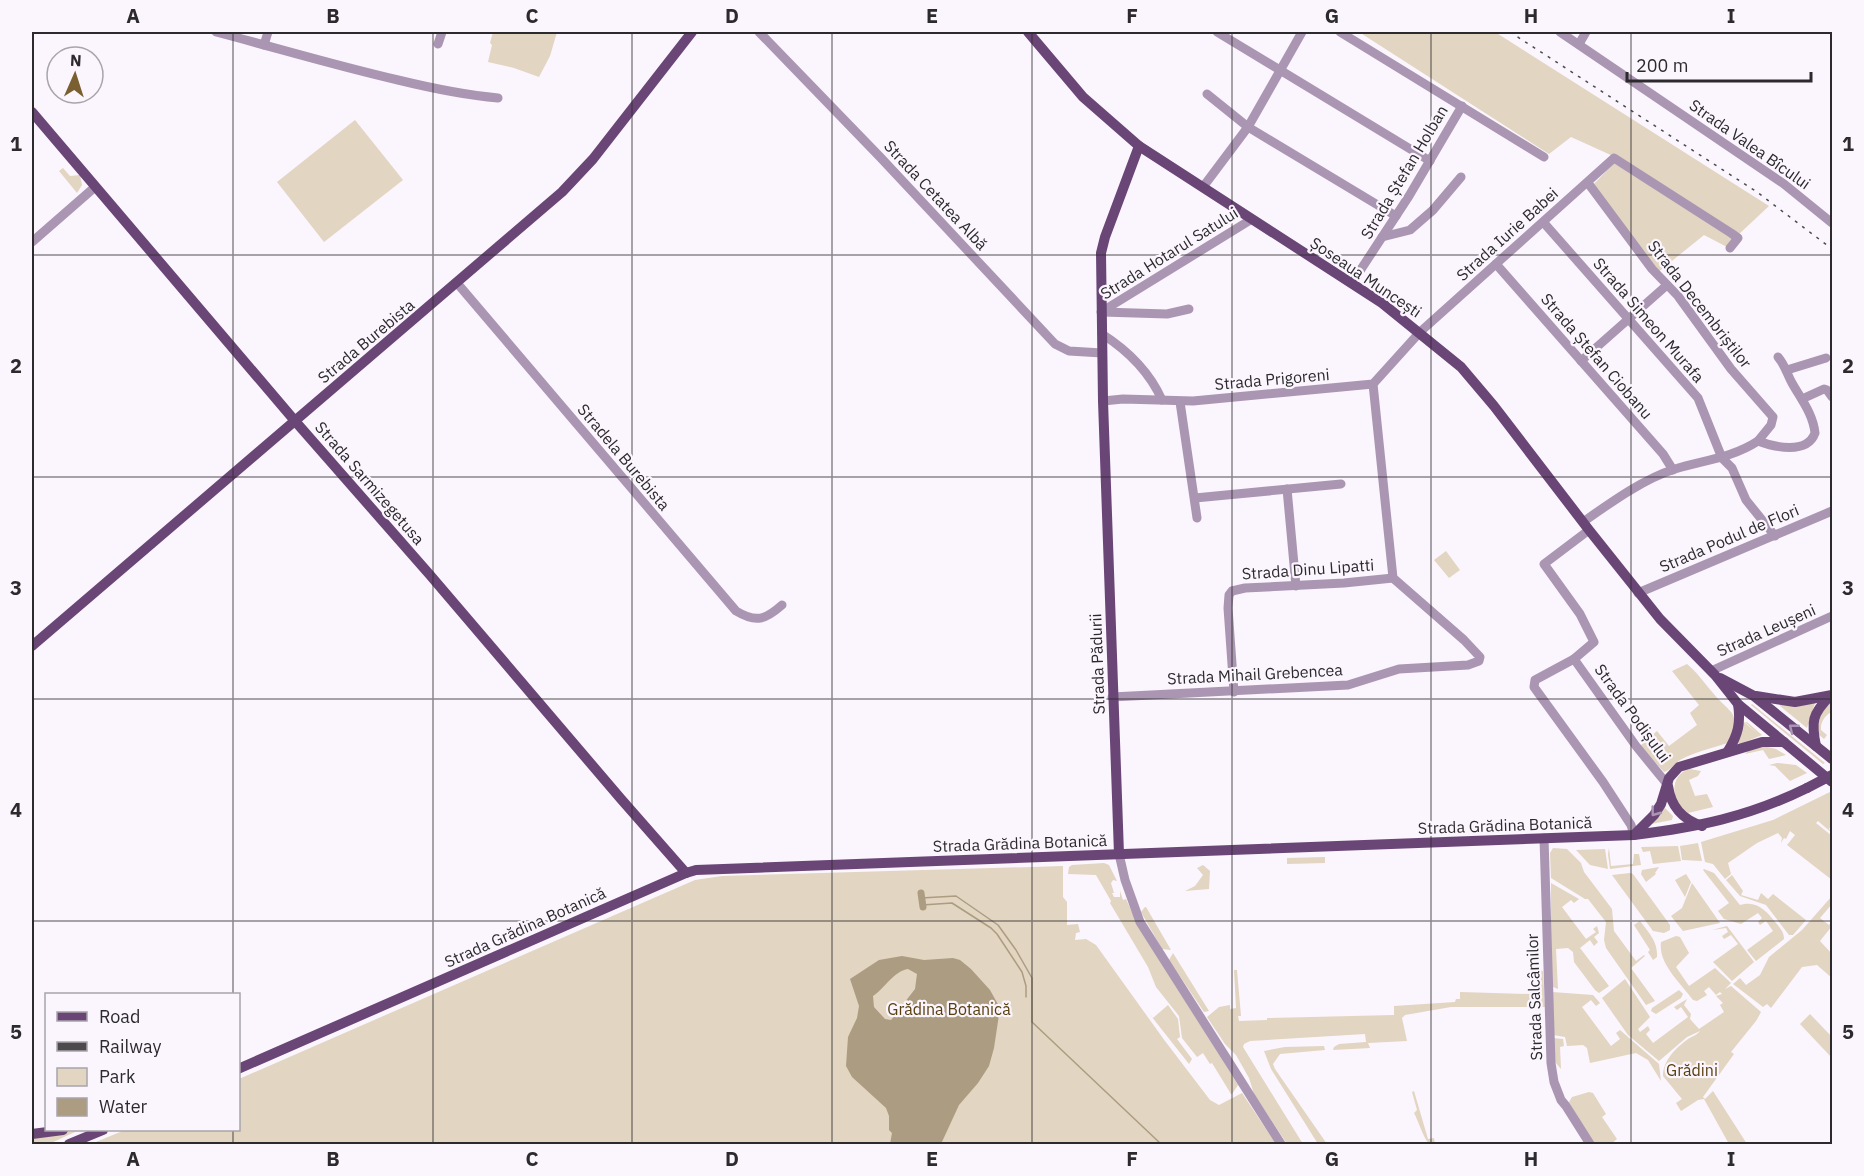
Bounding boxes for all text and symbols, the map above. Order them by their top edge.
text: A [126,2,140,29]
text: B [326,2,340,29]
text: C [525,2,539,29]
text: D [725,2,739,29]
text: E [926,2,938,29]
text: F [1126,2,1138,29]
text: G [1325,2,1339,29]
text: H [1524,2,1538,29]
text: I [1727,2,1735,29]
north arrow [45,45,105,105]
scale bar [1627,45,1812,83]
text: N [69,50,82,70]
text: 200 m [1636,54,1688,77]
street label: Strada Valea Bîcului [1686,95,1814,193]
street label: Strada Ștefan Holban [1356,101,1452,243]
text: 1 [10,130,22,157]
text: 1 [1842,130,1854,157]
street label: Strada Cetatea Albă [880,136,992,254]
street label: Strada Iurie Babei [1452,183,1562,285]
street label: Strada Hotarul Satului [1097,203,1241,303]
street label: Șoseaua Muncești [1307,232,1425,322]
street label: Strada Decembriștilor [1644,236,1756,372]
street label: Strada Simeon Murafa [1589,253,1709,387]
street label: Strada Ștefan Ciobanu [1537,289,1657,423]
street label: Strada Burebista [314,294,419,387]
text: 2 [10,352,22,379]
text: 2 [1842,352,1854,379]
street label: Strada Prigoreni [1214,364,1330,394]
street label: Stradela Burebista [574,400,675,515]
street label: Strada Sarmizegetusa [311,417,429,549]
street label: Strada Podul de Flori [1656,500,1802,576]
street label: Strada Dinu Lipatti [1241,554,1375,584]
text: 3 [10,574,22,601]
text: 3 [1842,574,1854,601]
street label: Strada Leușeni [1713,599,1819,661]
street label: Strada Pădurii [1085,613,1109,715]
street label: Strada Mihail Grebencea [1167,659,1344,689]
street label: Strada Podișului [1591,660,1675,766]
one-way arrow [1789,724,1800,735]
text: 4 [10,796,22,823]
text: 4 [1842,796,1854,823]
one-way arrow [1651,806,1662,817]
street label: Strada Grădina Botanică [1418,812,1593,838]
street label: Strada Grădina Botanică [933,830,1108,856]
street label: Strada Grădina Botanică [441,882,609,972]
street label: Strada Salcâmilor [1522,933,1546,1061]
legend [45,993,240,1131]
park label: Grădina Botanică [887,999,1011,1019]
text: Road [99,1005,140,1028]
text: 5 [10,1018,22,1045]
text: 5 [1842,1018,1854,1045]
text: Railway [99,1035,161,1058]
park label: Grădini [1666,1060,1718,1080]
text: Park [99,1065,136,1088]
text: Water [99,1095,148,1118]
text: A [126,1145,140,1172]
text: B [326,1145,340,1172]
text: C [525,1145,539,1172]
text: D [725,1145,739,1172]
text: E [926,1145,938,1172]
text: F [1126,1145,1138,1172]
text: G [1325,1145,1339,1172]
text: H [1524,1145,1538,1172]
text: I [1727,1145,1735,1172]

